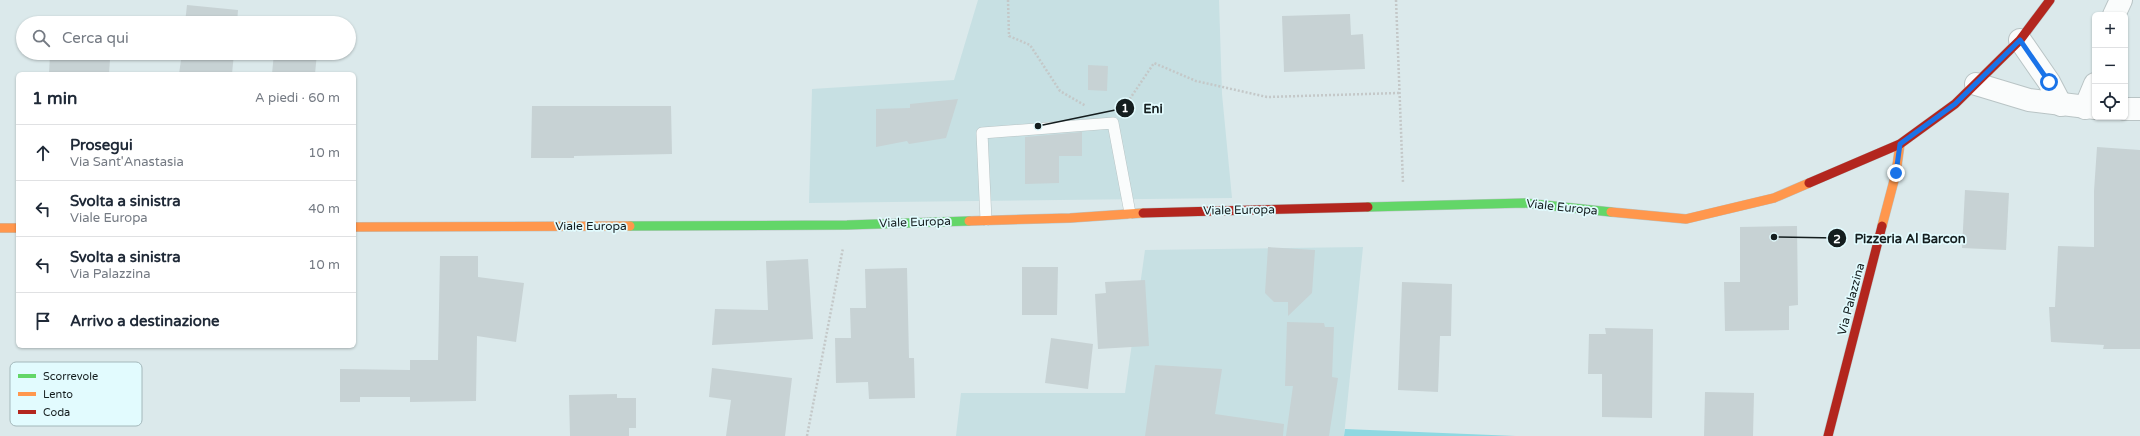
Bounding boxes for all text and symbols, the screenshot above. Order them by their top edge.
map controls [2092,12,2128,120]
button: + [2092,12,2128,48]
search box [16,16,356,60]
icon: search [30,27,52,49]
text: Cerca qui [62,29,129,47]
button: − [2092,48,2128,84]
route start [2040,73,2058,91]
button: locate [2092,84,2128,120]
text: 1 min [32,88,77,109]
text: A piedi · 60 m [255,90,340,106]
callout: Eni [1115,96,1170,121]
text: 1 [1121,101,1129,115]
text: Eni [1143,101,1163,117]
text: Prosegui [70,136,133,154]
icon: ahead [32,142,54,164]
text: 10 m [308,145,340,161]
text: Via Sant'Anastasia [70,154,184,170]
route end [1887,164,1905,182]
text: Svolta a sinistra [70,192,181,210]
street label: Viale Europa [1526,196,1598,218]
icon: left [32,198,54,220]
text: 40 m [308,201,340,217]
street label: Viale Europa [1203,202,1275,218]
text: Viale Europa [70,210,148,226]
street label: Viale Europa [879,214,951,230]
street label: Viale Europa [555,219,627,233]
callout: Pizzeria Al Barcon [1827,226,1974,251]
text: Pizzeria Al Barcon [1854,231,1966,247]
text: 2 [1833,232,1841,246]
text: Svolta a sinistra [70,248,181,266]
icon: left [32,254,54,276]
text: 10 m [308,257,340,273]
street label: Via Palazzina [1835,261,1867,337]
text: Via Palazzina [70,266,150,282]
icon: arrive [32,310,54,332]
text: Arrivo a destinazione [70,312,220,330]
legend [10,362,142,426]
text: Scorrevole [43,370,98,383]
text: Lento [43,388,73,401]
text: Coda [43,406,70,419]

